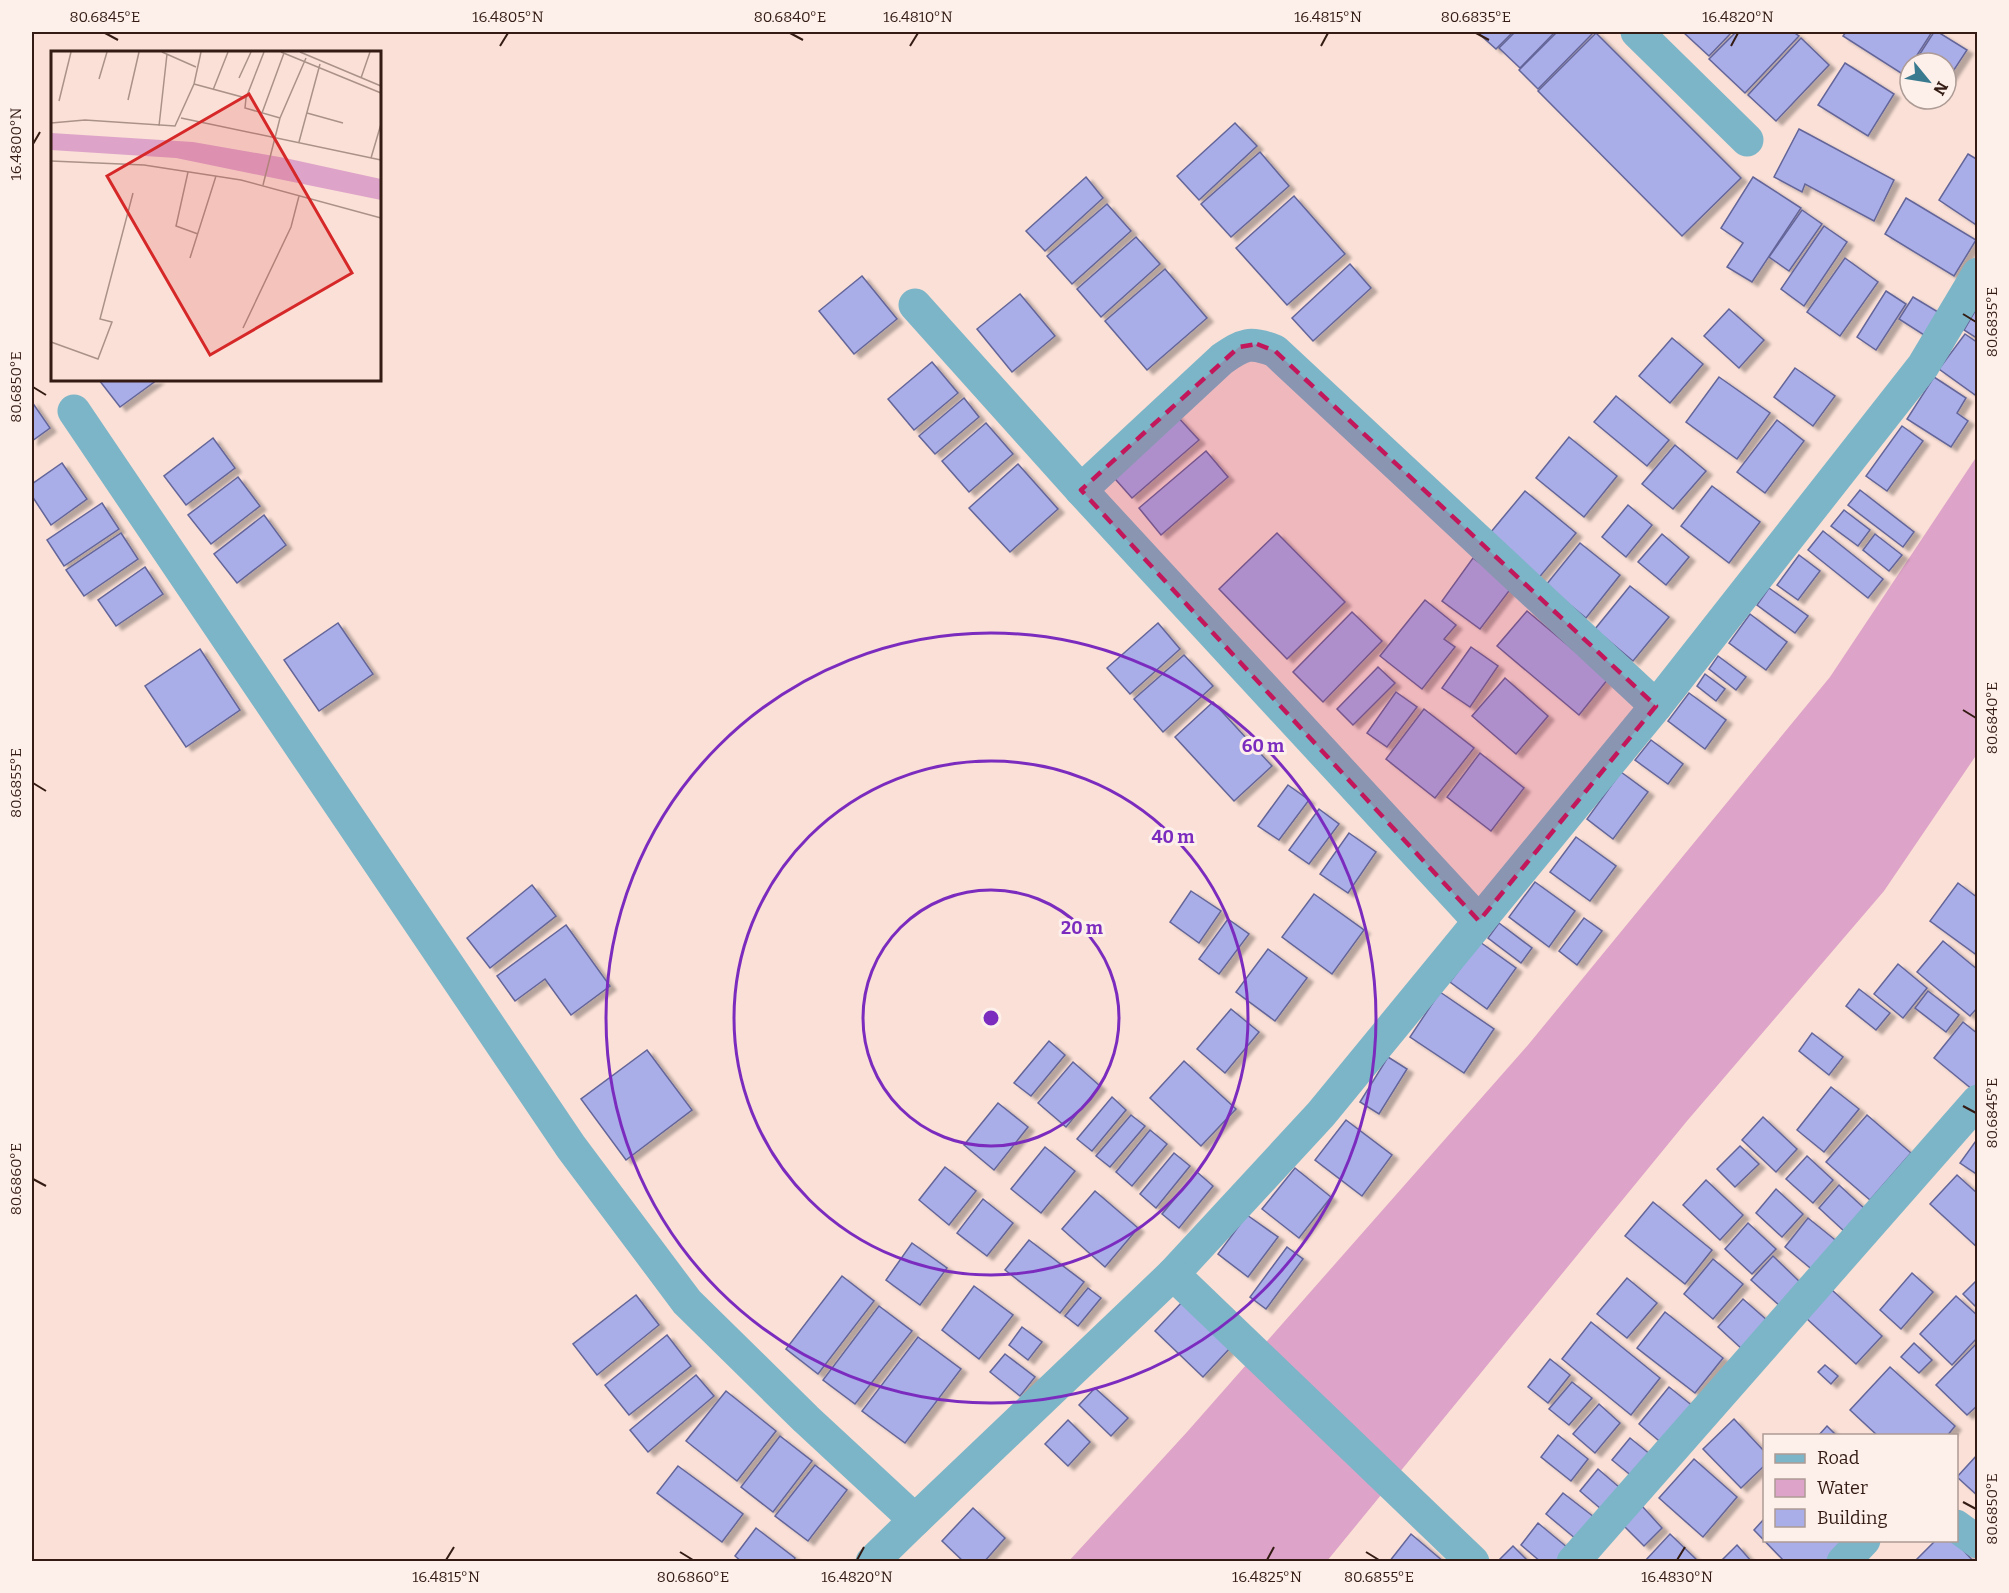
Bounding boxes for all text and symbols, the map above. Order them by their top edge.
text: 80.6845°E [70,8,140,26]
text: 16.4805°N [472,8,544,26]
text: 80.6840°E [754,8,826,26]
text: 16.4810°N [883,8,953,26]
text: 16.4815°N [1294,8,1362,26]
text: 80.6835°E [1441,8,1511,26]
text: 16.4820°N [1702,8,1774,26]
inset map [51,51,381,381]
north arrow [1898,51,1958,111]
text: N [1929,78,1952,98]
text: 16.4800°N [7,107,25,180]
text: 80.6835°E [1983,287,2001,357]
text: 80.6850°E [7,351,25,423]
text: 80.6840°E [1983,682,2001,754]
text: 60 m [1242,735,1284,757]
text: 80.6855°E [7,748,25,818]
text: 40 m [1152,826,1194,848]
text: 20 m [1061,917,1103,939]
centre of rings [981,1008,1001,1028]
text: 80.6845°E [1983,1078,2001,1148]
text: 80.6860°E [7,1143,25,1215]
legend [1763,1434,1958,1542]
text: Road [1817,1447,1860,1469]
text: 80.6850°E [1983,1473,2001,1545]
text: Water [1817,1477,1868,1499]
text: Building [1817,1507,1888,1529]
text: 16.4815°N [412,1568,480,1586]
text: 80.6860°E [657,1568,729,1586]
text: 16.4820°N [821,1568,893,1586]
text: 16.4825°N [1232,1568,1302,1586]
text: 80.6855°E [1344,1568,1414,1586]
text: 16.4830°N [1641,1568,1713,1586]

